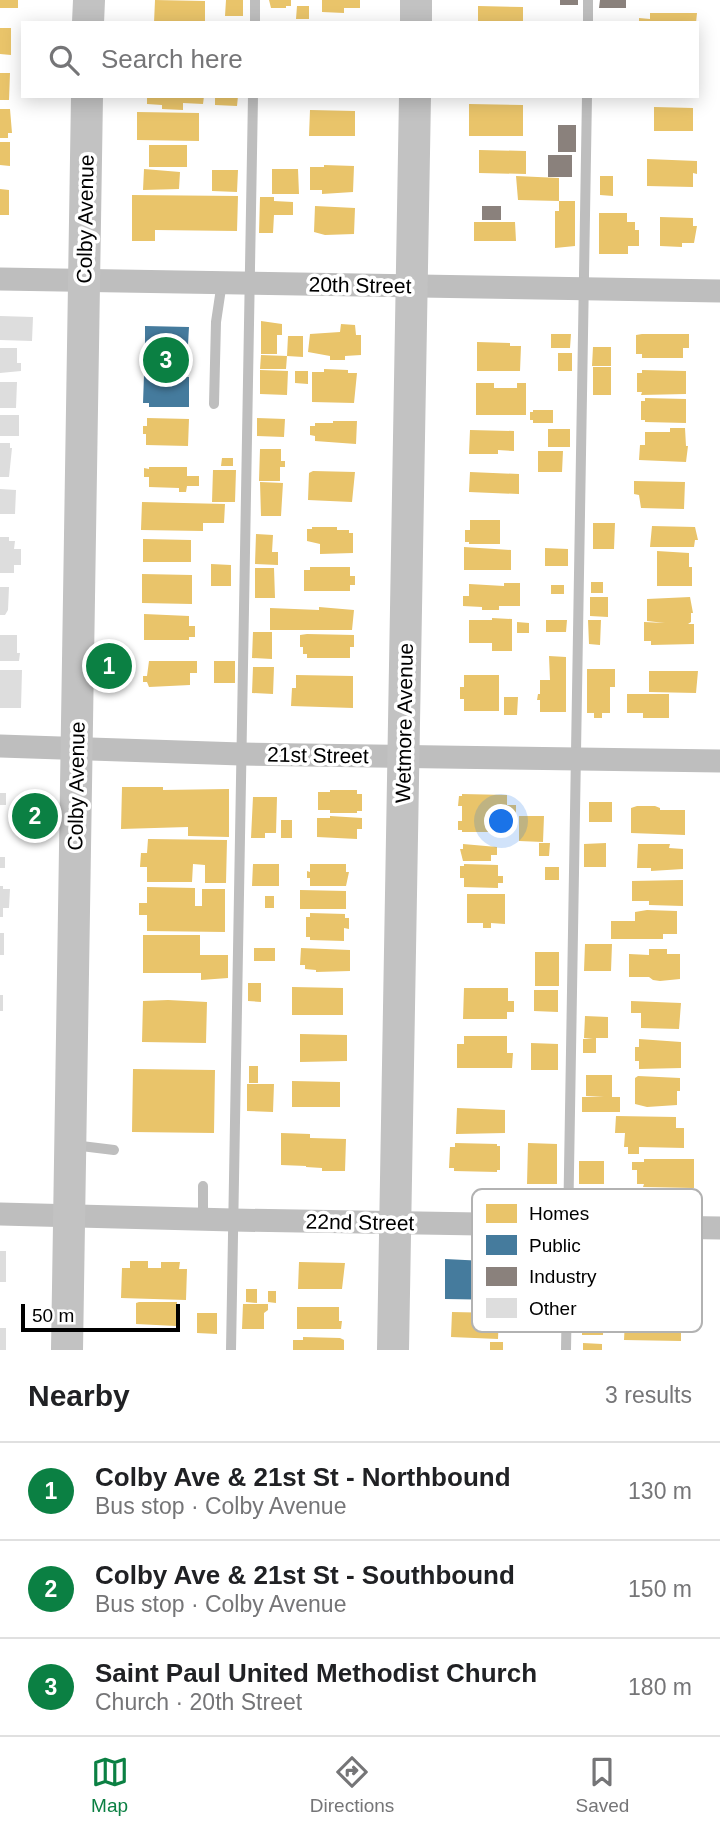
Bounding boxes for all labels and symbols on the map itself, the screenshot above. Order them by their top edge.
street label: Colby Avenue [72,154,98,284]
street label: 20th Street [308,273,412,297]
pin: 3 [143,334,189,386]
pin: 1 [86,640,132,692]
street label: Wetmore Avenue [391,643,417,803]
street label: Colby Avenue [63,721,89,851]
street label: 21st Street [267,743,369,767]
pin: 2 [12,790,58,842]
your location [484,804,518,838]
legend [472,1189,702,1332]
text: Homes [529,1203,589,1224]
street label: 22nd Street [306,1210,415,1234]
text: Public [529,1235,581,1256]
text: Industry [529,1266,597,1287]
text: Other [529,1298,577,1319]
scale bar [21,1301,180,1333]

